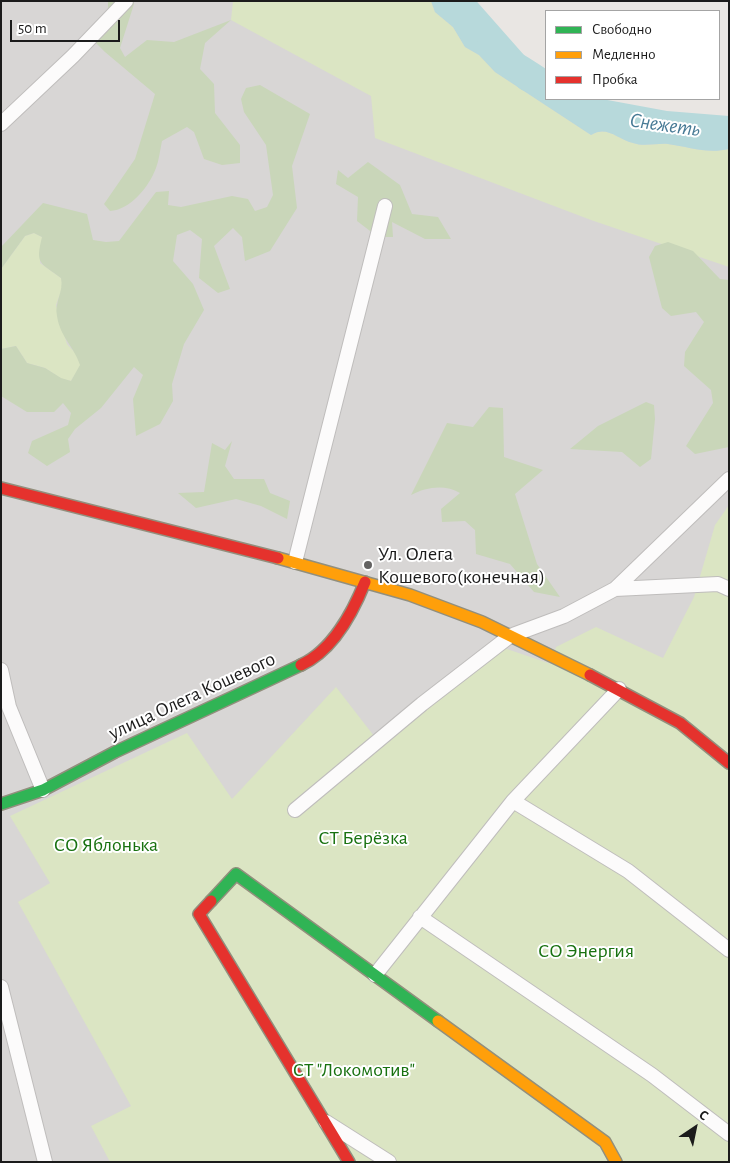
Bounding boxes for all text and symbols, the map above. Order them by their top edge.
scale bar [12,10,122,42]
legend [545,10,720,100]
text: 50 m [18,21,47,36]
text: Свободно [592,22,652,37]
text: Медленно [592,47,656,62]
text: Пробка [592,72,638,87]
water label: Снежеть [628,108,702,142]
place label: Ул. Олега Кошевого(конечная) [378,542,545,589]
marker: Ул. Олега Кошевого(конечная) [362,559,374,571]
street label: улица Олега Кошевого [105,647,279,745]
park label: СТ Берёзка [318,826,408,850]
park label: СО Яблонька [54,833,158,857]
park label: СО Энергия [538,939,634,963]
park label: СТ "Локомотив" [293,1058,415,1082]
north arrow [670,1103,720,1153]
text: С [696,1108,711,1124]

